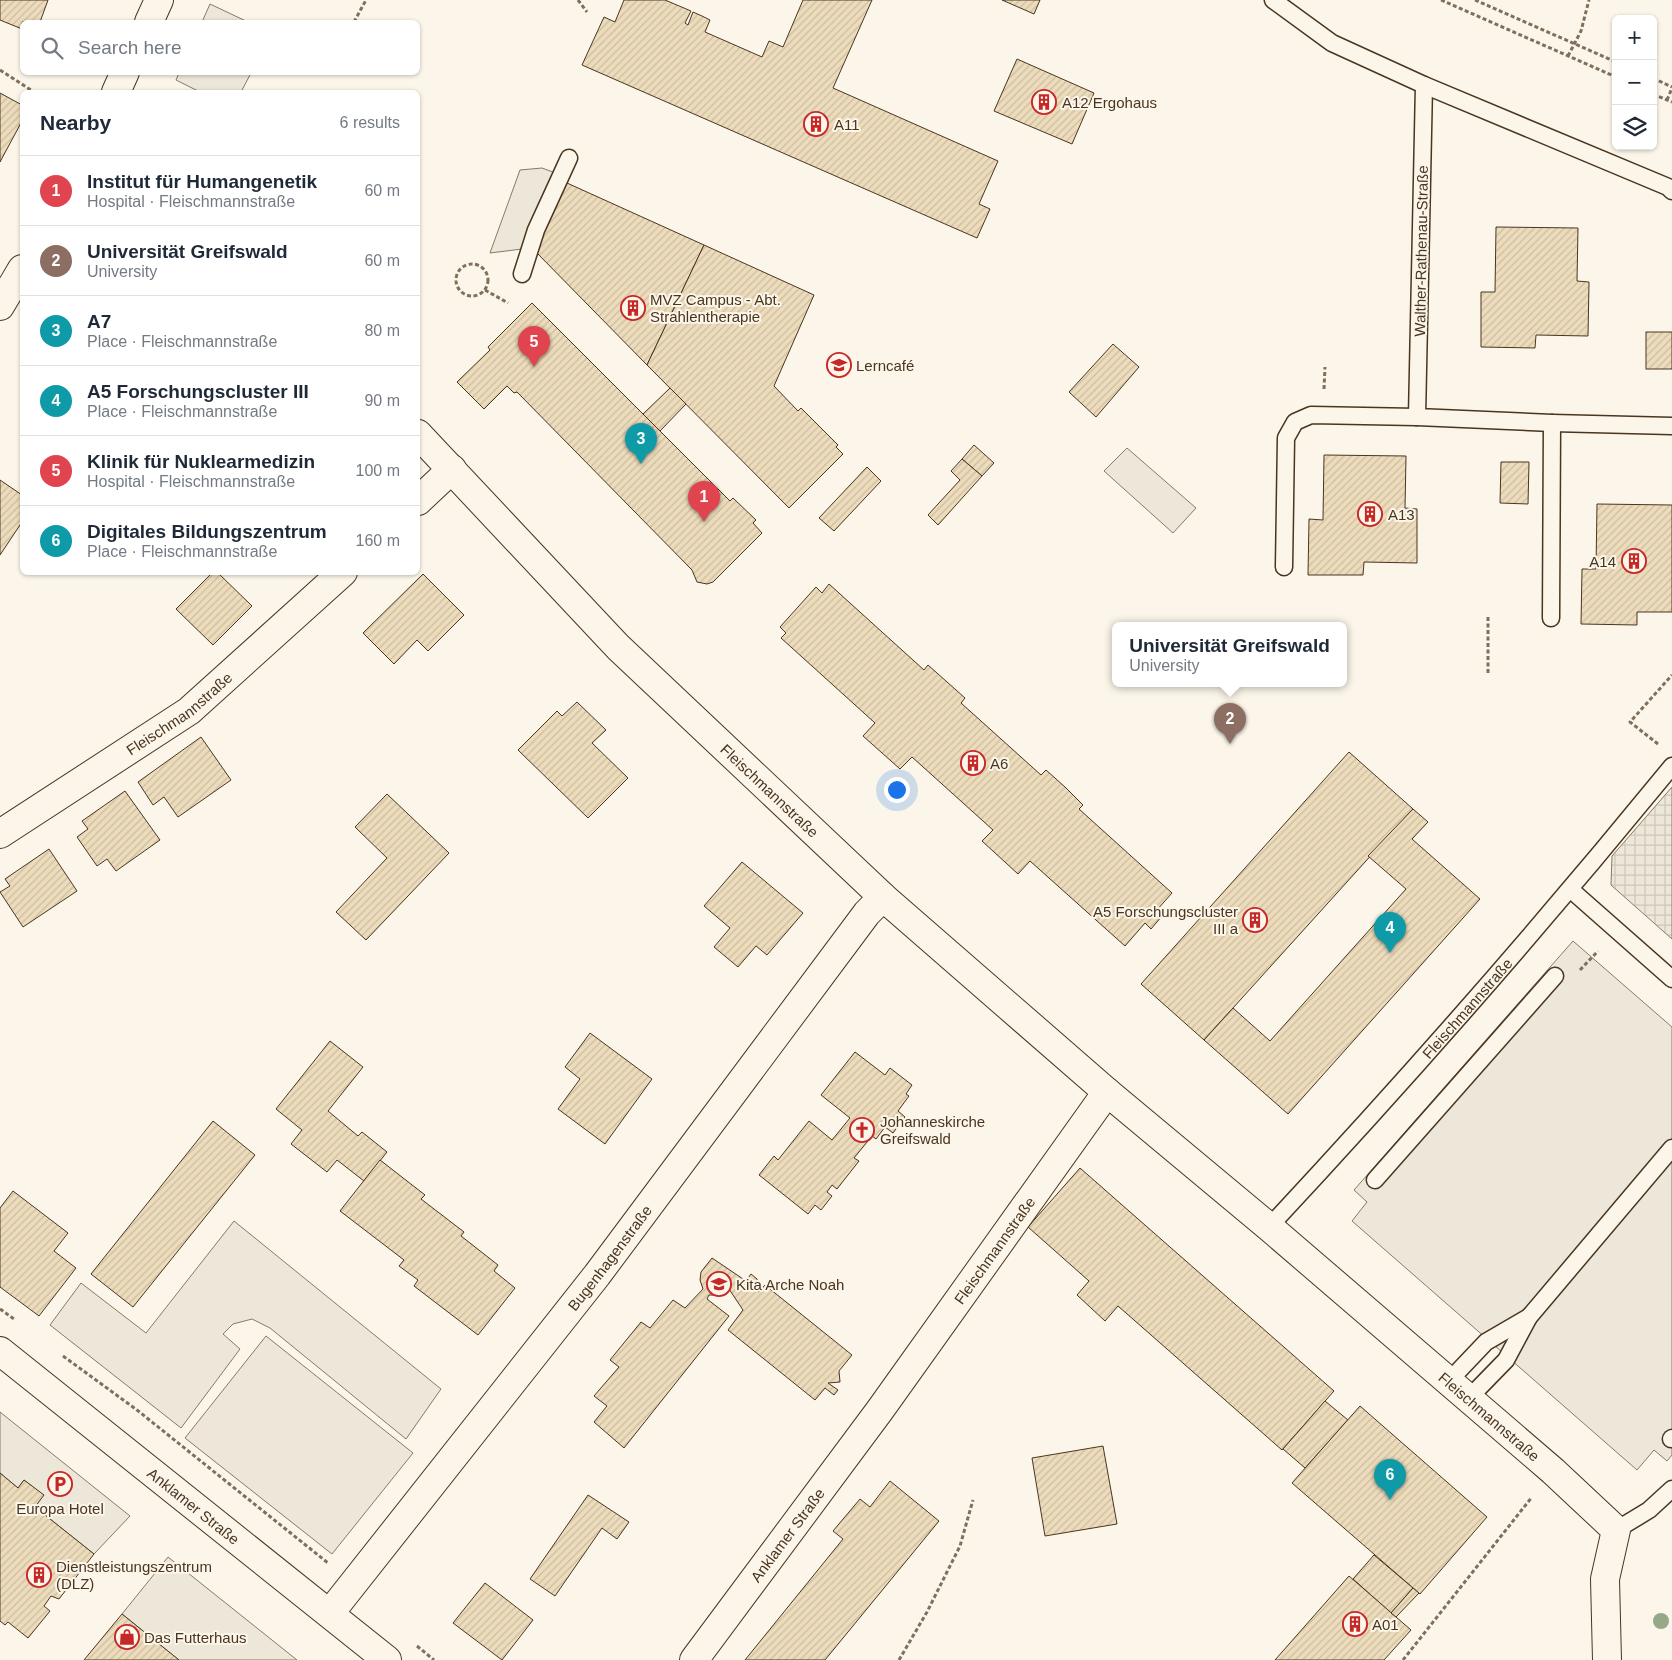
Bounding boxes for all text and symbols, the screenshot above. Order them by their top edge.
map controls [1612,15,1657,150]
button: + [1612,15,1657,60]
search box [20,20,420,75]
icon: search [38,34,66,62]
text: Search here [78,37,182,58]
button: − [1612,60,1657,105]
building icon: A12 Ergohaus [1031,89,1057,115]
place label: A12 Ergohaus [1062,94,1157,111]
button: layers [1612,105,1657,150]
text: Nearby [40,111,111,134]
building icon: A11 [803,111,829,137]
text: 6 results [340,114,400,131]
place label: A11 [834,116,860,133]
street label: Walther-Rathenau-Straße [1411,165,1431,337]
text: Institut für Humangenetik [87,171,317,192]
text: 1 [52,182,60,199]
text: 60 m [364,182,400,199]
text: Hospital · Fleischmannstraße [87,193,295,210]
text: Universität Greifswald [87,241,288,262]
text: 2 [52,252,60,269]
text: 60 m [364,252,400,269]
text: University [87,263,157,280]
place label: MVZ Campus - Abt. Strahlentherapie [650,291,781,325]
building icon: MVZ Campus - Abt. Strahlentherapie [620,295,646,321]
text: A7 [87,311,111,332]
text: 3 [52,322,60,339]
text: 80 m [364,322,400,339]
pin: 5 [518,326,550,367]
text: Place · Fleischmannstraße [87,333,277,350]
school or university icon: Lerncafé [826,352,852,378]
place label: Lerncafé [856,357,914,374]
text: A5 Forschungscluster III [87,381,309,402]
text: 4 [52,392,60,409]
text: 90 m [364,392,400,409]
text: Place · Fleischmannstraße [87,403,277,420]
pin: 3 [625,423,657,464]
text: Klinik für Nuklearmedizin [87,451,315,472]
text: 5 [52,462,60,479]
text: 100 m [356,462,400,479]
text: Hospital · Fleischmannstraße [87,473,295,490]
pin: 1 [688,481,720,522]
building icon: A13 [1357,501,1383,527]
place label: A13 [1388,506,1415,523]
text: Digitales Bildungszentrum [87,521,327,542]
text: 6 [52,532,60,549]
text: 160 m [356,532,400,549]
text: Place · Fleischmannstraße [87,543,277,560]
building icon: A14 [1621,548,1647,574]
place label: A14 [1589,553,1616,570]
popup [1112,622,1347,687]
text: Universität Greifswald [1129,635,1330,656]
text: University [1129,657,1199,674]
street label: Fleischmannstraße [123,668,235,758]
pin: 2 [1214,703,1246,744]
street label: Fleischmannstraße [718,740,822,840]
building icon: A6 [960,750,986,776]
place label: A6 [990,755,1008,772]
your location [884,777,910,803]
place label: A5 Forschungscluster III a [1093,903,1239,937]
building icon: A5 Forschungscluster III a [1242,907,1268,933]
pin: 4 [1374,912,1406,953]
street label: Fleischmannstraße [1418,955,1515,1062]
place label: Johanneskirche Greifswald [880,1113,985,1147]
church icon: Johanneskirche Greifswald [849,1117,875,1143]
street label: Fleischmannstraße [950,1193,1038,1307]
street label: Bugenhagenstraße [564,1202,655,1314]
school or university icon: Kita Arche Noah [706,1271,732,1297]
place label: Kita Arche Noah [736,1276,844,1293]
street label: Fleischmannstraße [1436,1368,1543,1464]
pin: 6 [1374,1459,1406,1500]
street label: Anklamer Straße [144,1464,243,1548]
parking icon: Europa Hotel [47,1471,73,1497]
street label: Anklamer Straße [747,1485,828,1585]
place label: Europa Hotel [16,1500,104,1517]
place label: Dienstleistungszentrum (DLZ) [56,1558,212,1592]
building icon: Dienstleistungszentrum (DLZ) [26,1562,52,1588]
building icon: A01 [1342,1611,1368,1637]
place label: A01 [1372,1616,1399,1633]
shop icon: Das Futterhaus [114,1624,140,1650]
place label: Das Futterhaus [144,1629,247,1646]

